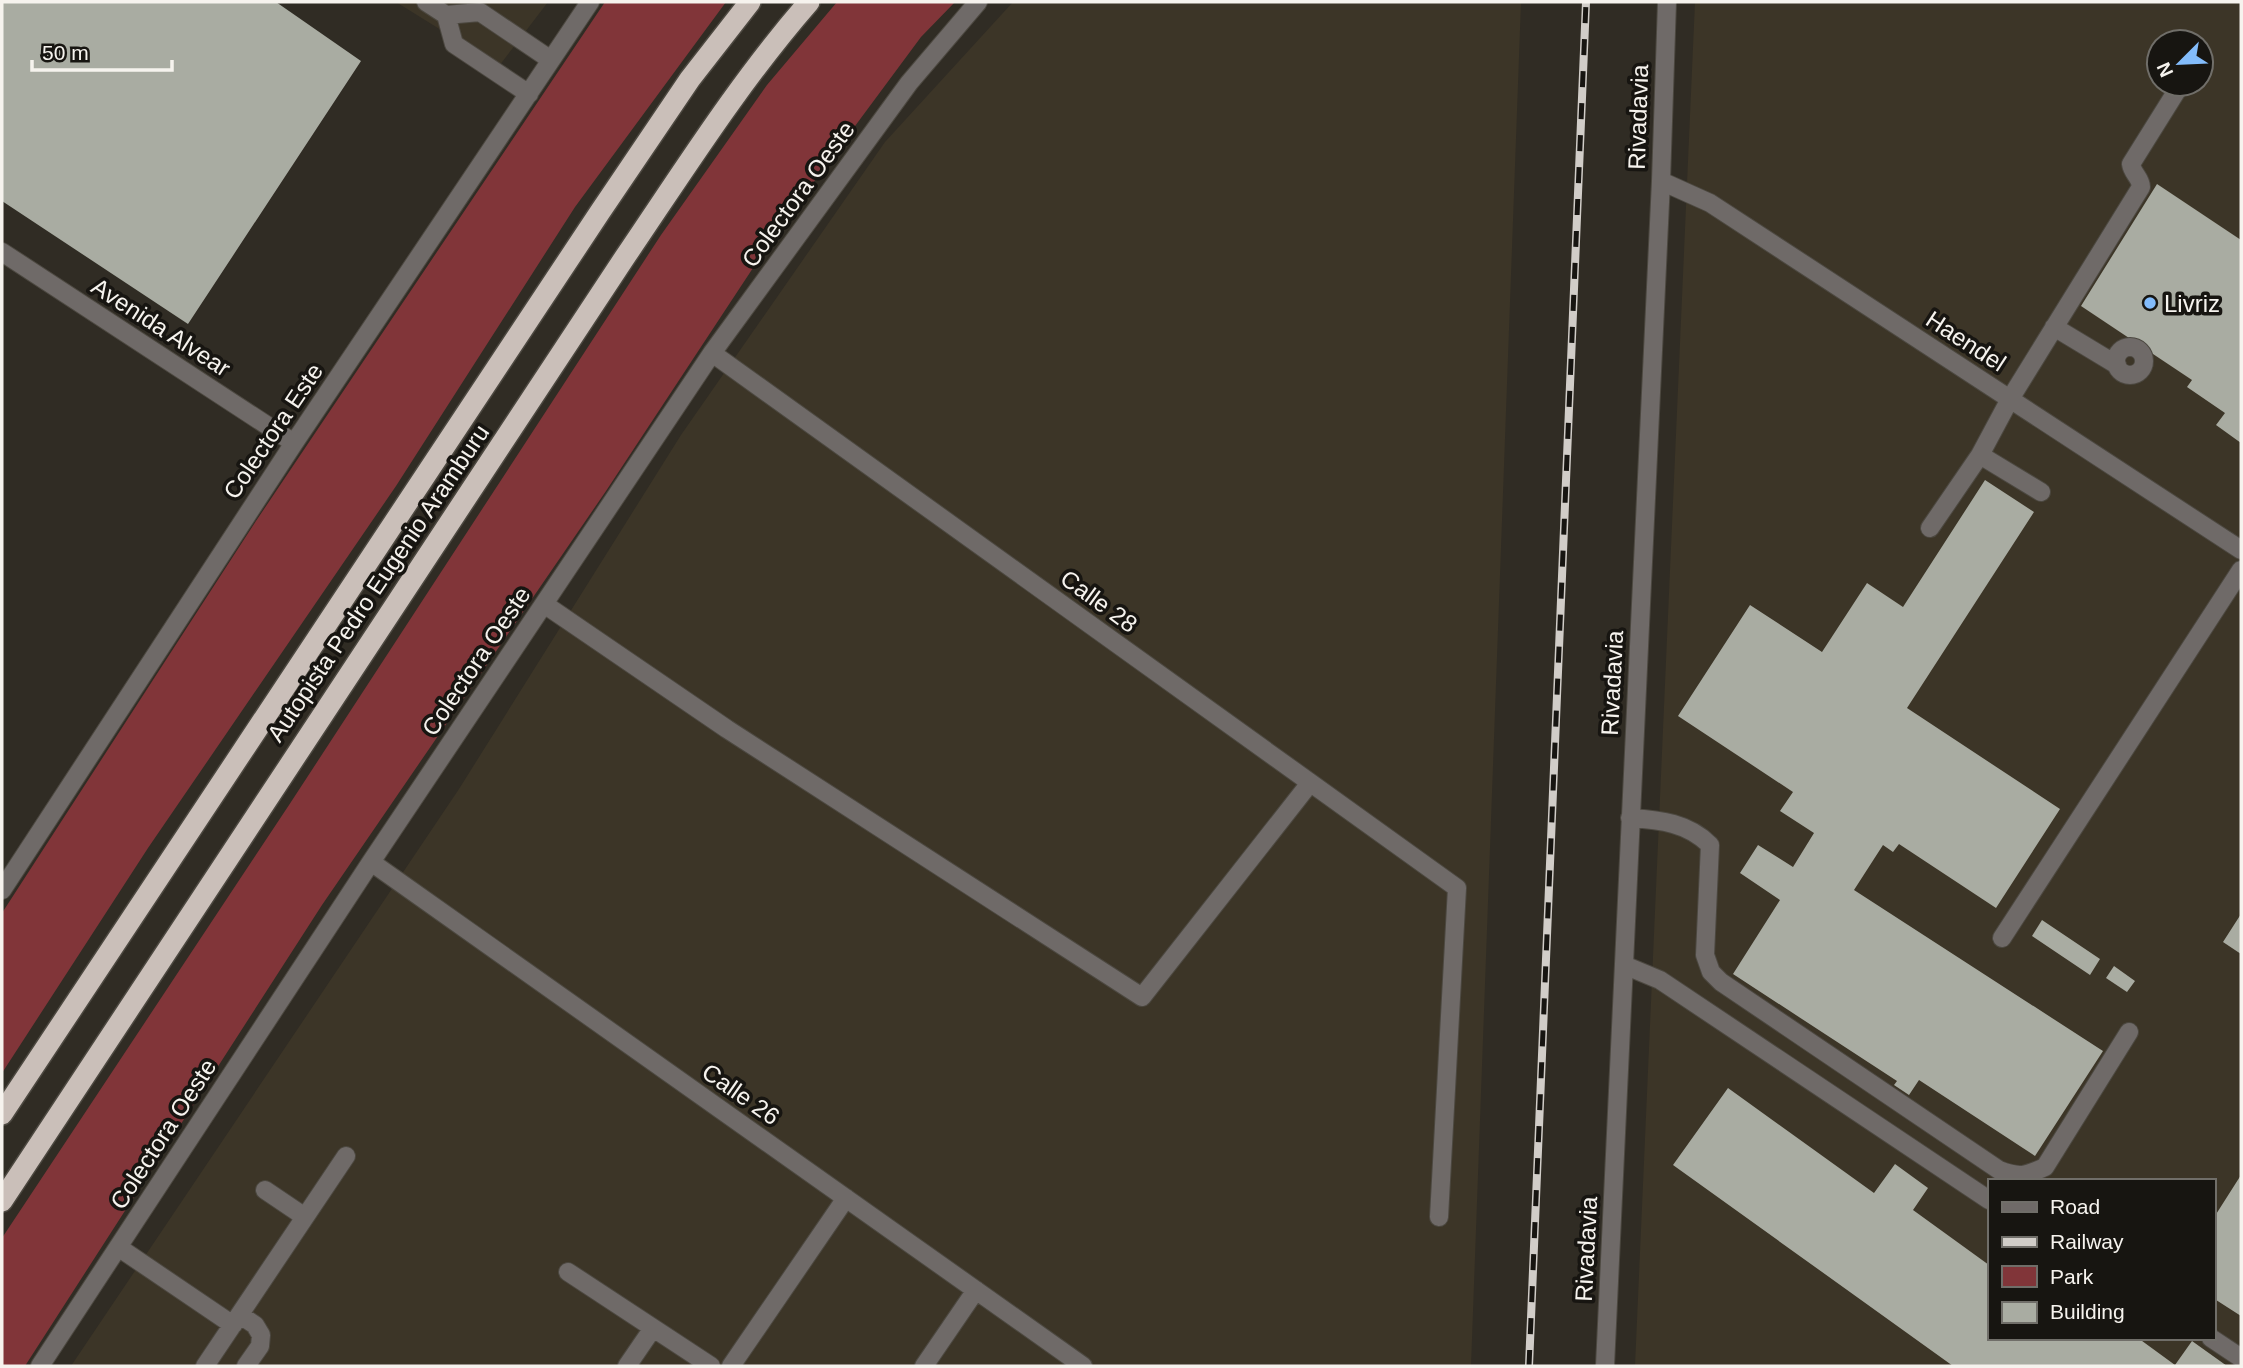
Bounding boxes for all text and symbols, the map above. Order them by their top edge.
scale bar [32,28,172,72]
north arrow [2145,28,2215,98]
text: 50 m [42,41,89,64]
text: N [2153,59,2177,80]
street label: Rivadavia [1623,63,1653,170]
street label: Colectora Oeste [736,116,860,272]
street label: Avenida Alvear [87,272,235,382]
place label: Livriz [2164,290,2220,317]
marker: Livriz [2142,295,2158,311]
street label: Haendel [1921,305,2011,377]
street label: Colectora Este [218,358,328,504]
street label: Autopista Pedro Eugenio Aramburu [262,419,494,747]
street label: Calle 28 [1055,564,1143,638]
street label: Colectora Oeste [416,582,536,740]
street label: Rivadavia [1596,629,1628,736]
street label: Colectora Oeste [104,1054,222,1214]
street label: Calle 26 [697,1058,785,1130]
legend [1988,1179,2215,1340]
street label: Rivadavia [1570,1195,1602,1302]
text: Road [2050,1195,2100,1218]
text: Railway [2050,1230,2124,1253]
text: Park [2050,1265,2094,1288]
text: Building [2050,1300,2125,1323]

